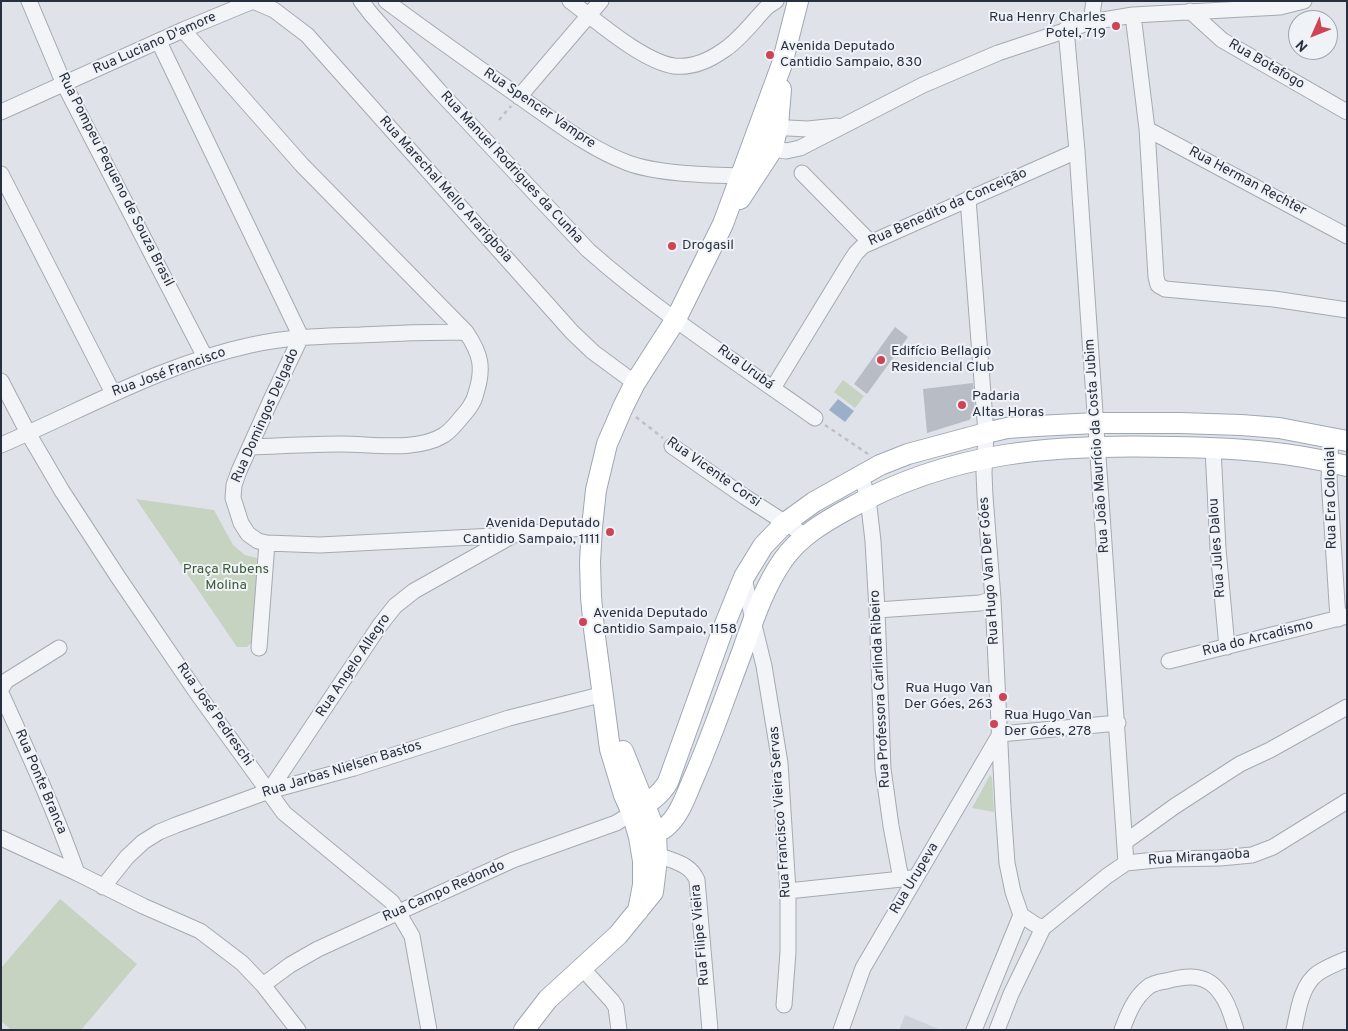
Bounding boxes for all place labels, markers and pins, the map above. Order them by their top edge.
place label: Rua Henry Charles Potel, 719 [989,10,1106,42]
marker: Rua Henry Charles Potel, 719 [1110,20,1122,32]
place label: Avenida Deputado Cantidio Sampaio, 830 [780,39,922,72]
marker: Avenida Deputado Cantidio Sampaio, 830 [764,49,776,61]
place label: Drogasil [682,238,734,254]
marker: Drogasil [666,240,678,252]
place label: Edifício Bellagio Residencial Club [891,344,994,377]
marker: Edifício Bellagio Residencial Club [875,354,887,366]
place label: Padaria Altas Horas [972,389,1044,422]
marker: Padaria Altas Horas [956,399,968,411]
place label: Avenida Deputado Cantidio Sampaio, 1111 [463,516,600,548]
marker: Avenida Deputado Cantidio Sampaio, 1111 [604,526,616,538]
place label: Avenida Deputado Cantidio Sampaio, 1158 [593,606,737,638]
marker: Avenida Deputado Cantidio Sampaio, 1158 [577,616,589,628]
place label: Rua Hugo Van Der Góes, 263 [904,681,993,714]
marker: Rua Hugo Van Der Góes, 263 [997,691,1009,703]
place label: Rua Hugo Van Der Góes, 278 [1004,708,1092,740]
marker: Rua Hugo Van Der Góes, 278 [988,718,1000,730]

